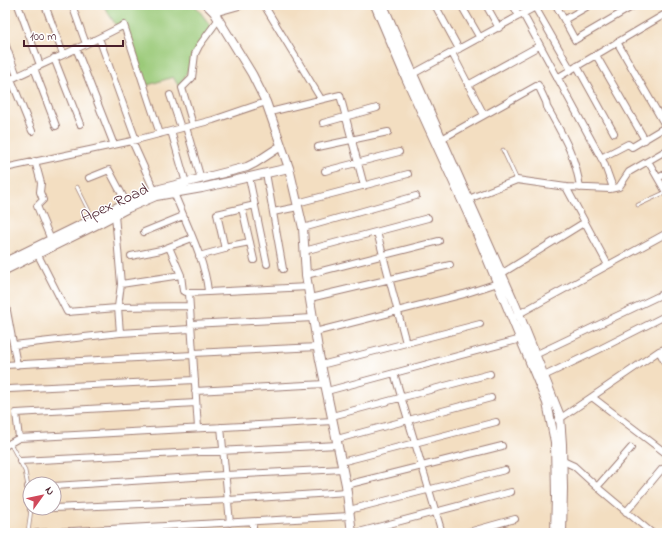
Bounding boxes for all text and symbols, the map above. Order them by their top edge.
scale bar [24,22,123,48]
text: 100 m [30,28,57,46]
street label: Apex Road [77,178,152,230]
north arrow [22,476,62,516]
text: N [41,484,58,499]

